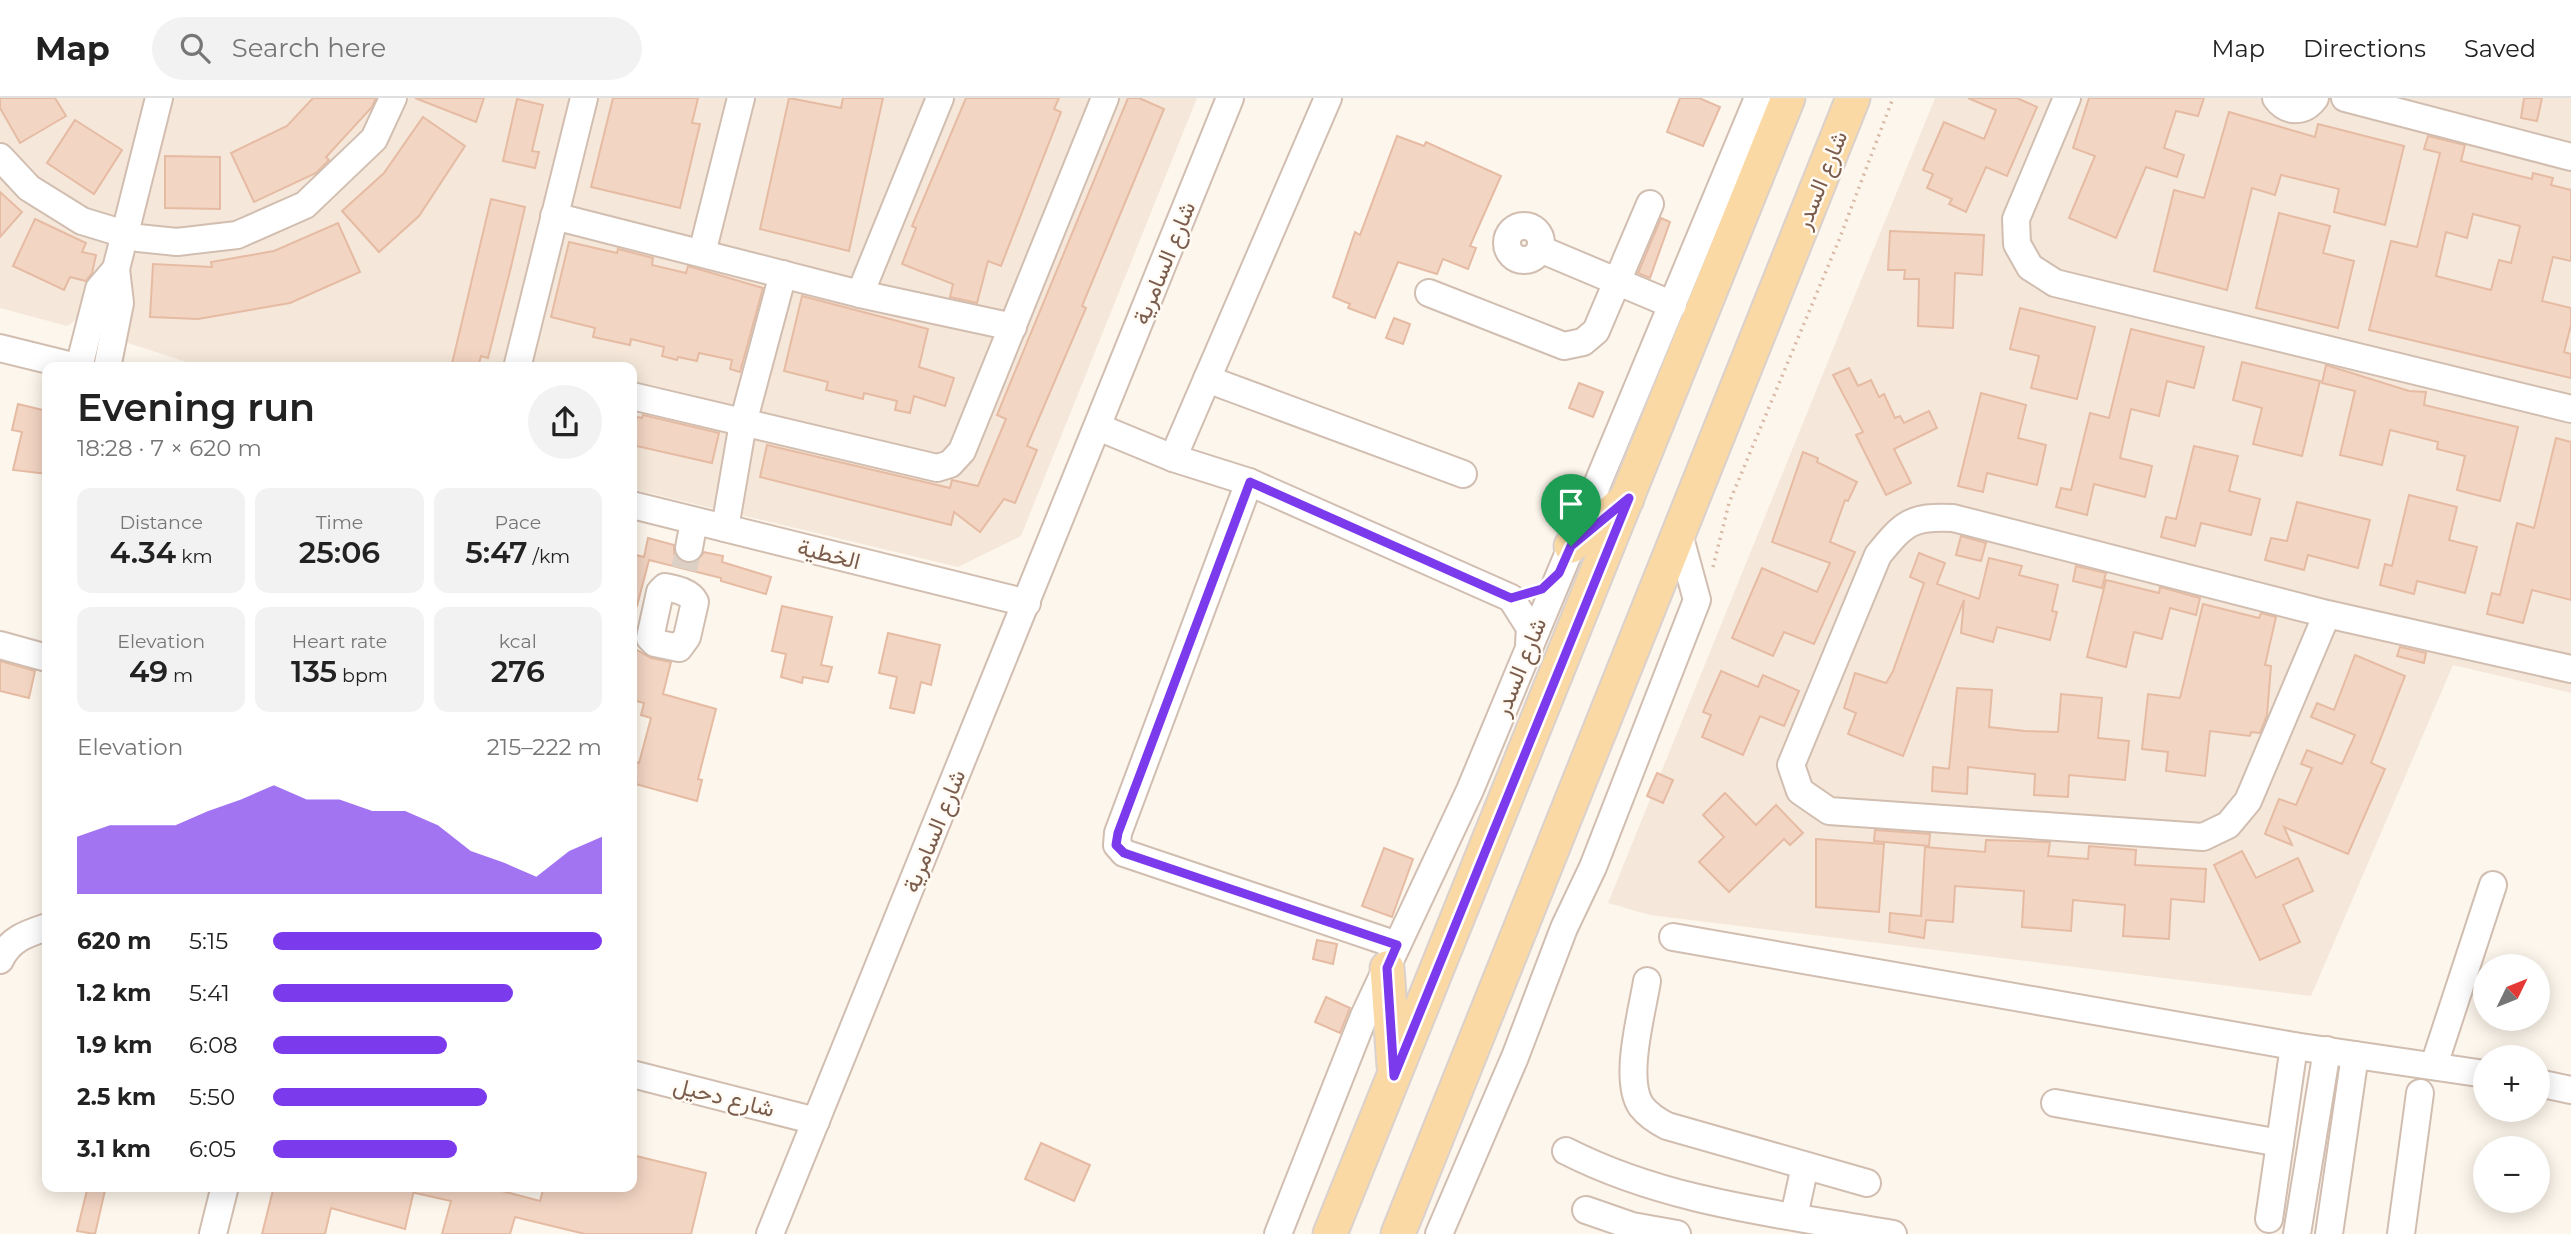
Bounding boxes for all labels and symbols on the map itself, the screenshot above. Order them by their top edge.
street label: شارع السدر [1788,127,1855,235]
street label: شارع السامرية [1127,198,1203,329]
pin [1541,474,1601,546]
street label: الخطية [795,533,863,575]
street label: شارع السدر [1487,614,1554,722]
street label: شارع السامرية [897,766,973,897]
north arrow [2473,954,2550,1031]
street label: شارع دحيل [670,1071,777,1125]

